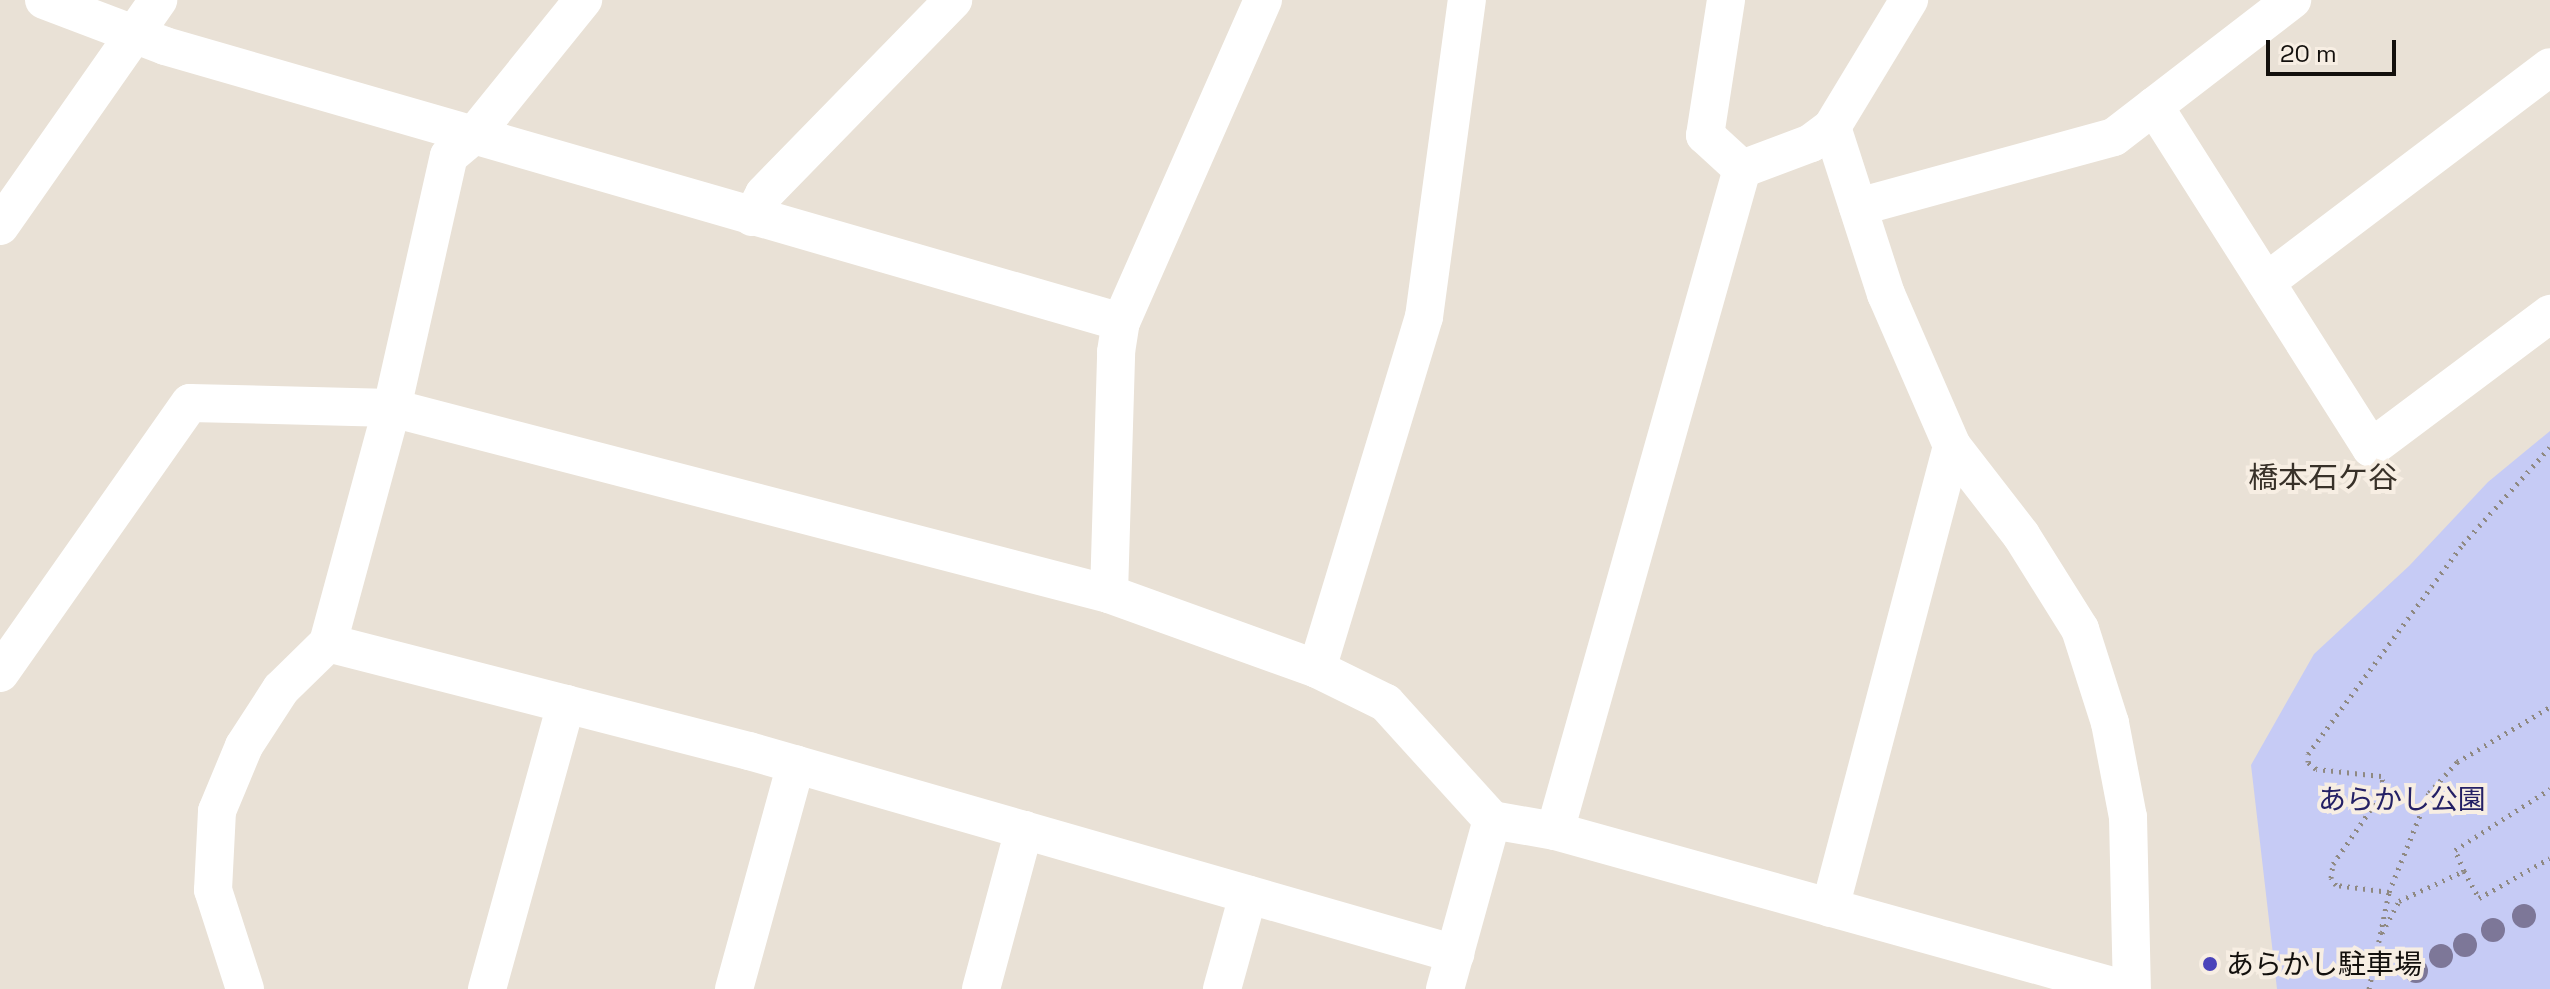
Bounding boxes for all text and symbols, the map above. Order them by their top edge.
scale bar [2270,24,2400,74]
text: 20 m [2280,38,2337,69]
district label: 橋本石ケ谷 [2248,460,2398,496]
park label: あらかし公園 [2318,782,2486,816]
place label: あらかし駐車場 [2226,947,2422,981]
marker: あらかし駐車場 [2201,955,2219,973]

